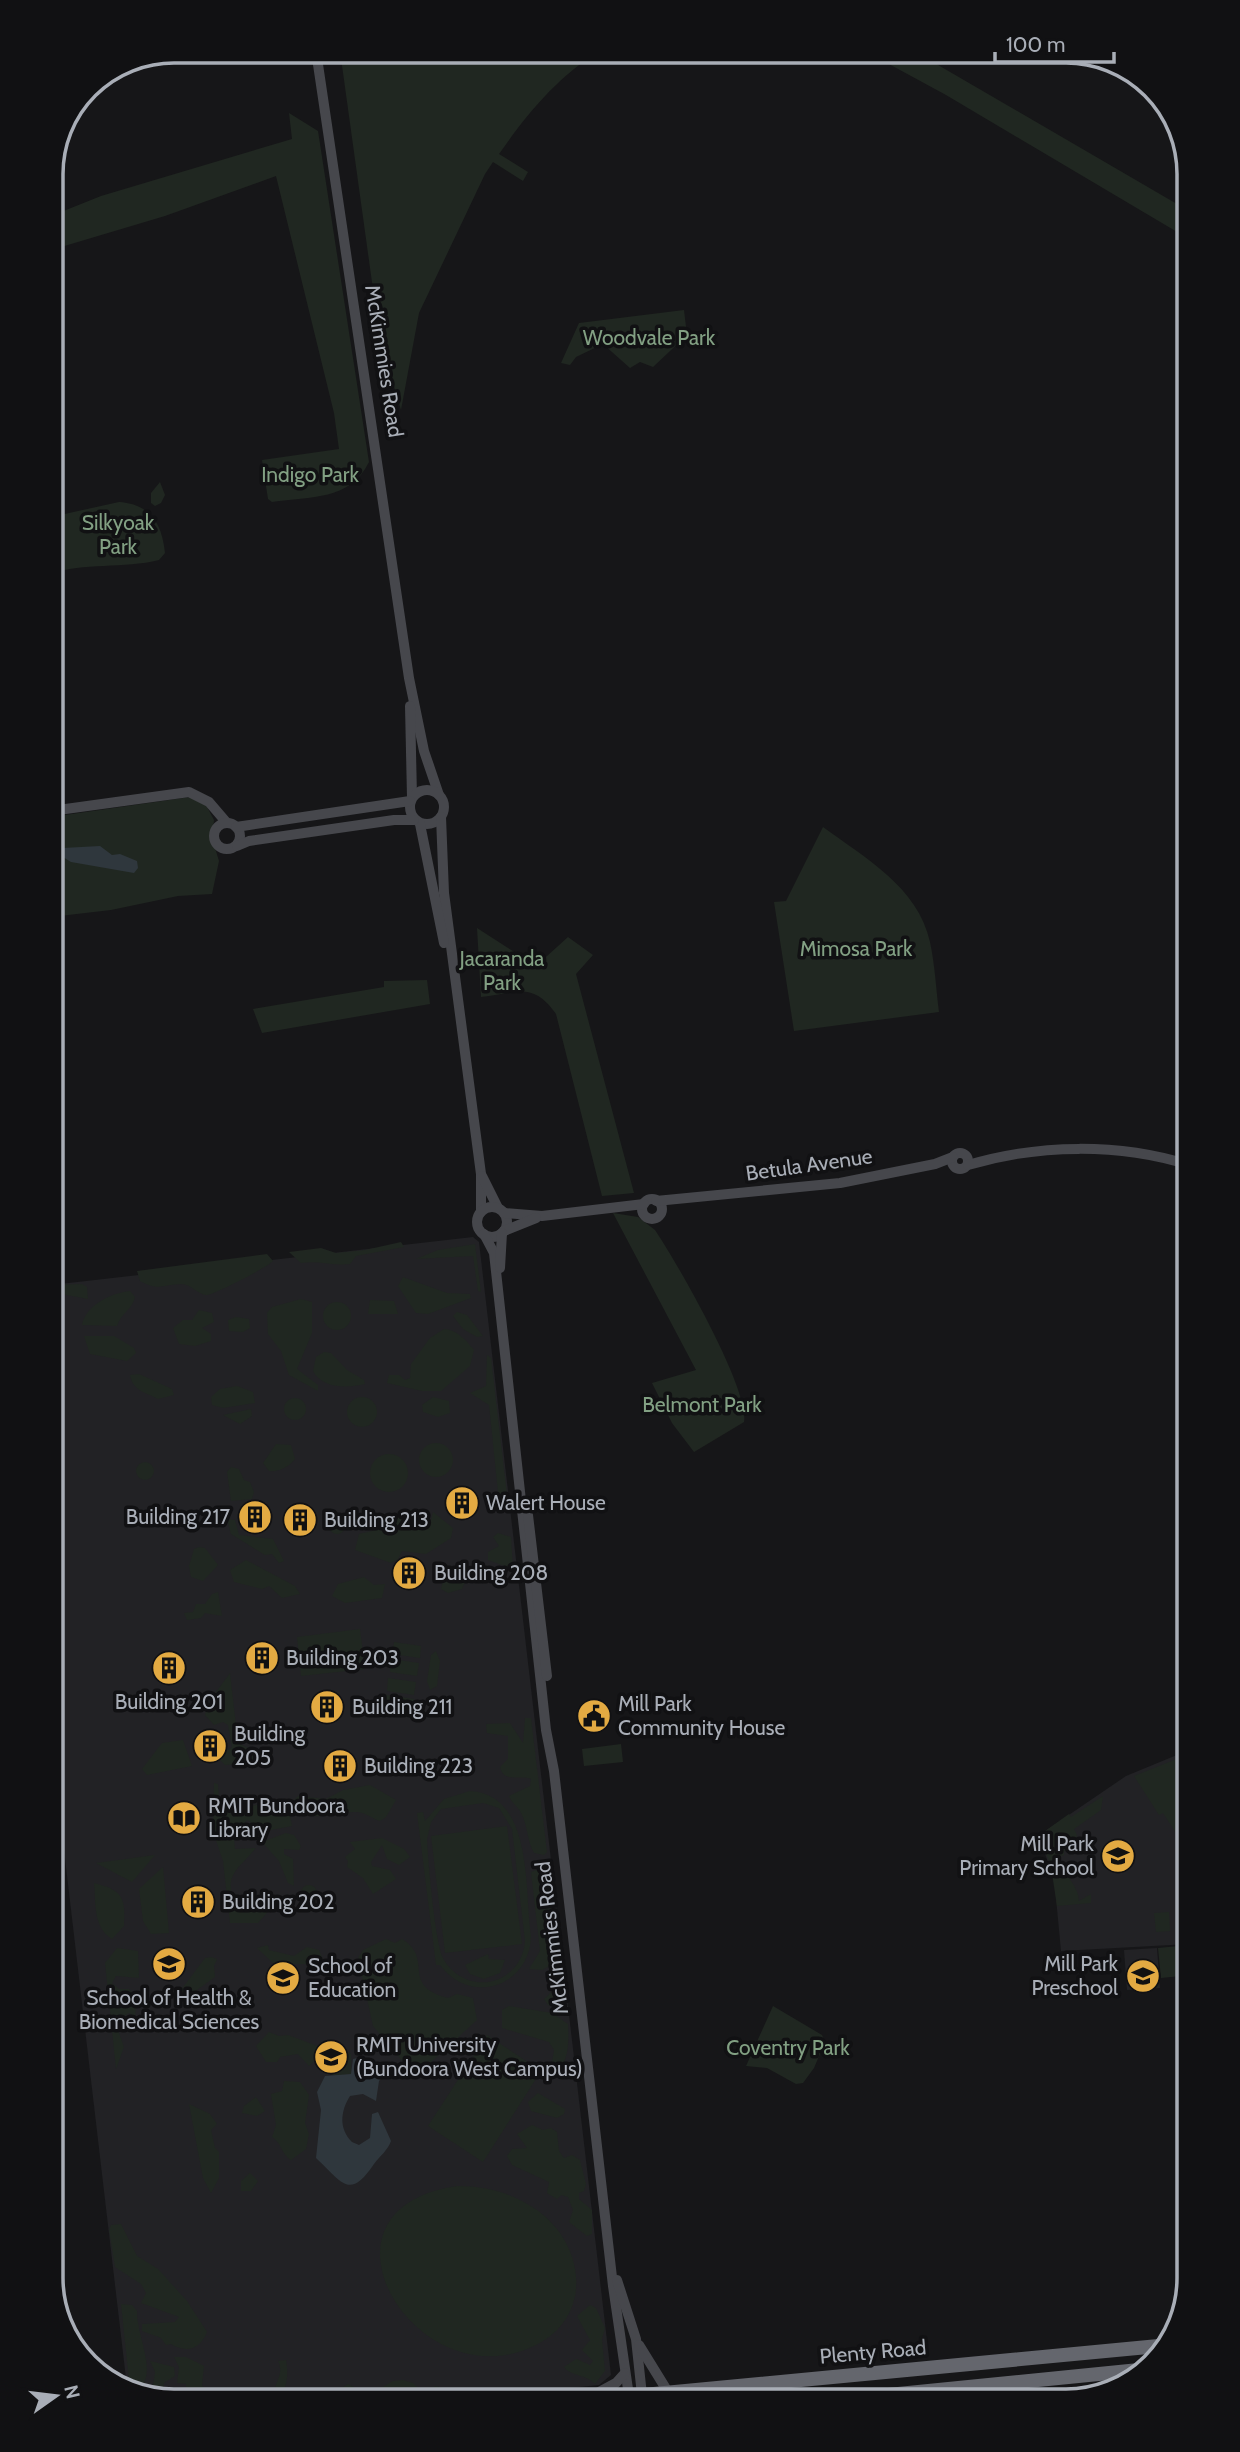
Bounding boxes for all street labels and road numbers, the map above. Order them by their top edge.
street label: McKimmies Road [360,283,409,439]
street label: Betula Avenue [744,1143,874,1186]
street label: McKimmies Road [530,1860,573,2016]
street label: Plenty Road [819,2334,927,2369]

